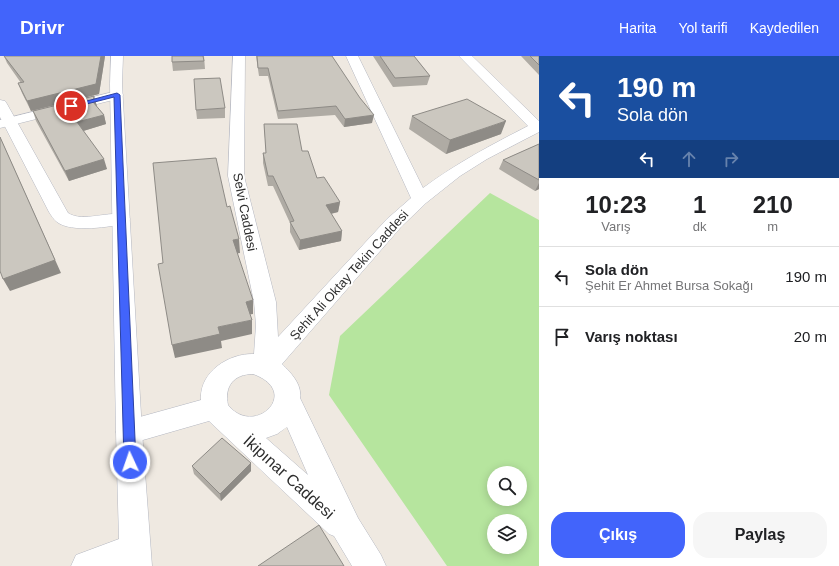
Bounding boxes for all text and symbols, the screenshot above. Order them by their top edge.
text: Drivr [20,17,64,38]
text: Harita [619,20,656,36]
text: Yol tarifi [678,20,728,36]
text: Kaydedilen [750,20,819,36]
icon: left [551,72,603,124]
text: 190 m [617,72,696,103]
pin [54,89,88,123]
icon: arrive [60,95,82,117]
text: Sola dön [617,105,688,125]
icon: left [636,148,658,170]
icon: ahead [678,148,700,170]
icon: right [720,148,742,170]
street label: Selvi Caddesi [230,172,260,253]
text: 10:23 [585,191,647,218]
text: 1 [693,191,706,218]
text: 210 [753,191,793,218]
street label: Şehit Ali Oktay Tekin Caddesi [287,207,411,343]
text: Varış [601,219,631,234]
text: dk [693,219,707,234]
text: m [767,219,778,234]
text: Sola dön [585,261,648,278]
icon: left [551,266,573,288]
text: 190 m [785,268,827,285]
text: Şehit Er Ahmet Bursa Sokağı [585,278,753,293]
icon: arrive [551,326,573,348]
text: Varış noktası [585,328,678,345]
text: 20 m [794,328,827,345]
street label: İkipınar Caddesi [240,431,338,522]
position arrow [109,441,151,483]
map controls [487,466,527,554]
button: search [487,466,527,506]
button: Çıkış [551,512,685,558]
button: Paylaş [693,512,827,558]
button: layers [487,514,527,554]

